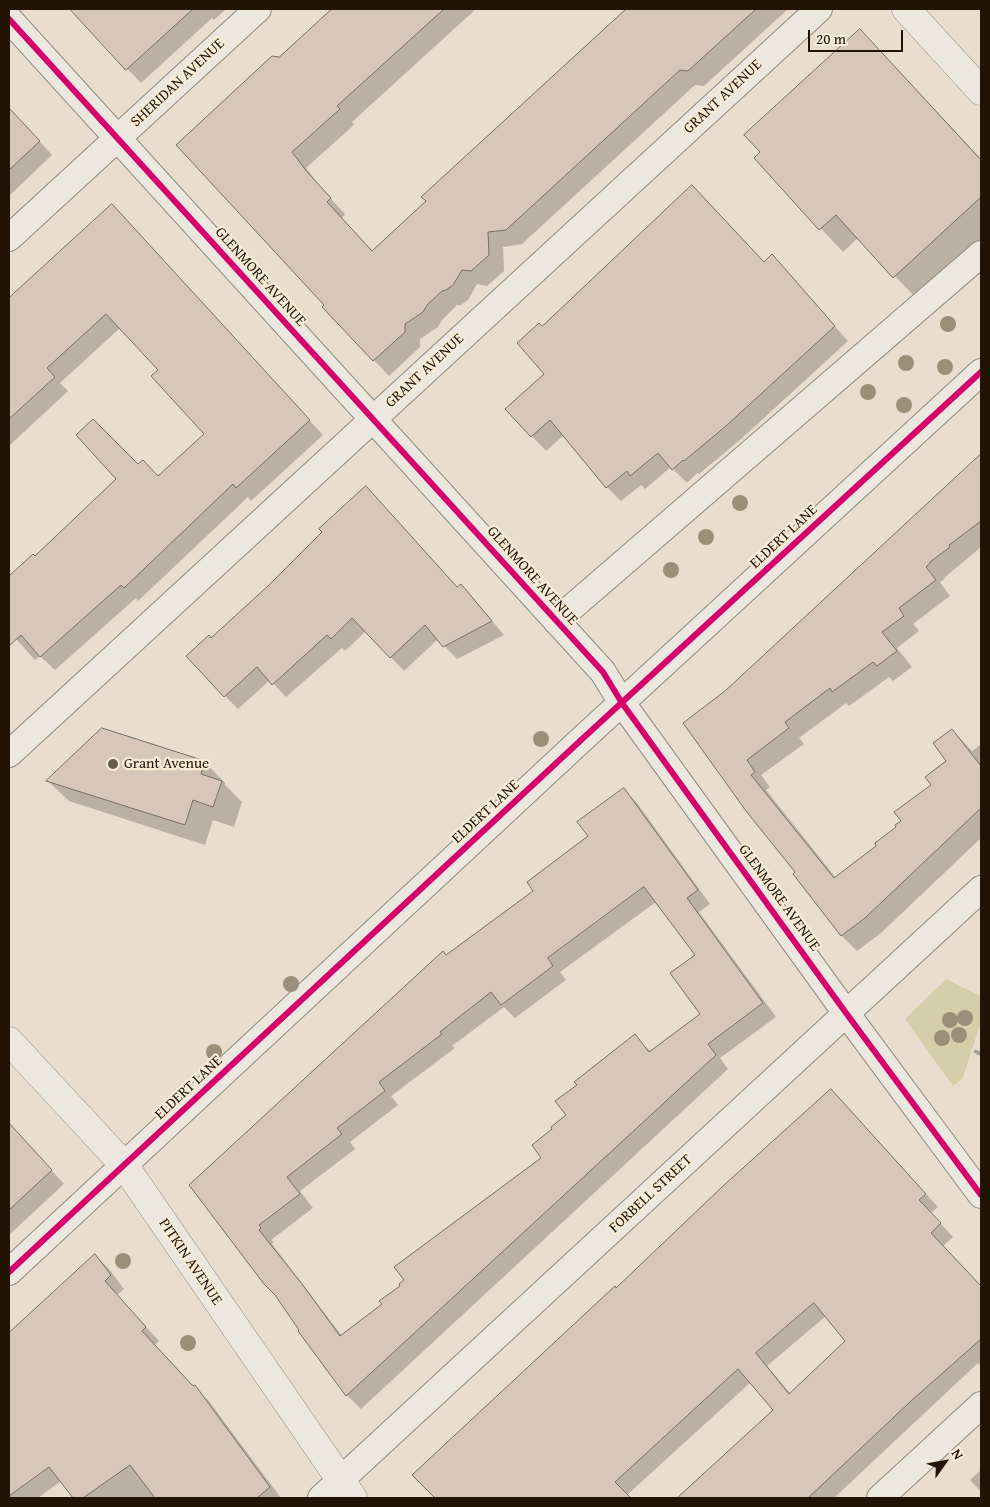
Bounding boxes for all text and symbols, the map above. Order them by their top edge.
scale bar [810,20,905,52]
text: 20 m [816,28,846,49]
street label: SHERIDAN AVENUE [127,35,229,131]
street label: GRANT AVENUE [680,56,766,138]
street label: GLENMORE AVENUE [211,224,309,330]
street label: GRANT AVENUE [382,330,468,412]
street label: ELDERT LANE [747,501,821,573]
street label: GLENMORE AVENUE [483,523,581,629]
place label: Grant Avenue [124,755,209,773]
marker: Grant Avenue [106,757,120,771]
street label: ELDERT LANE [449,776,523,848]
street label: GLENMORE AVENUE [734,841,824,955]
street label: ELDERT LANE [152,1052,226,1124]
street label: FORBELL STREET [606,1151,696,1237]
street label: PITKIN AVENUE [154,1215,226,1309]
north arrow [920,1437,970,1487]
text: N [947,1445,969,1463]

